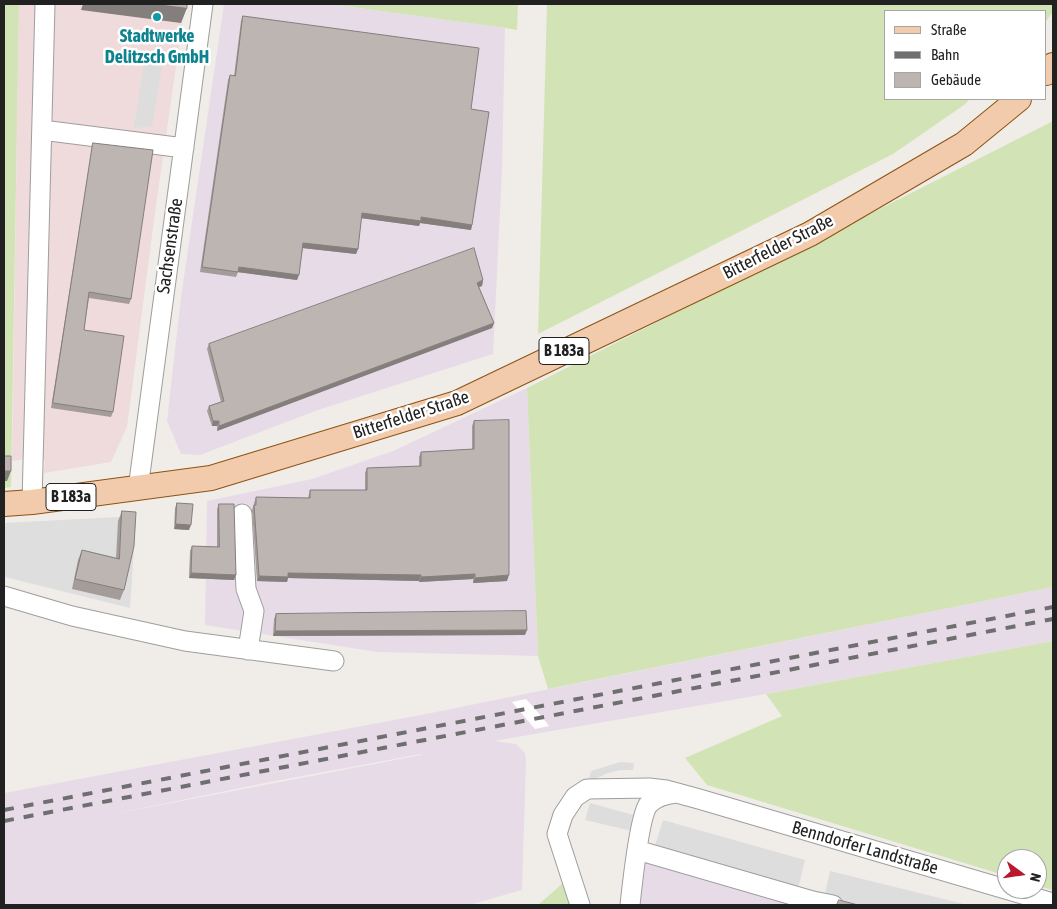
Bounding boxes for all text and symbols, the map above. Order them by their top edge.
legend [884,10,1047,100]
marker: Stadtwerke Delitzsch GmbH [151,11,163,23]
text: Straße [931,21,967,38]
place label: Stadtwerke Delitzsch GmbH [105,25,209,68]
text: Bahn [931,46,960,63]
text: Gebäude [931,71,981,88]
street label: Sachsenstraße [153,197,187,295]
street label: Bitterfelder Straße [719,210,837,284]
road number: B 183a [539,338,589,364]
street label: Bitterfelder Straße [350,386,472,444]
road number: B 183a [46,484,96,511]
street label: Benndorfer Landstraße [789,817,941,879]
north arrow [997,849,1047,899]
text: N [1027,871,1044,883]

